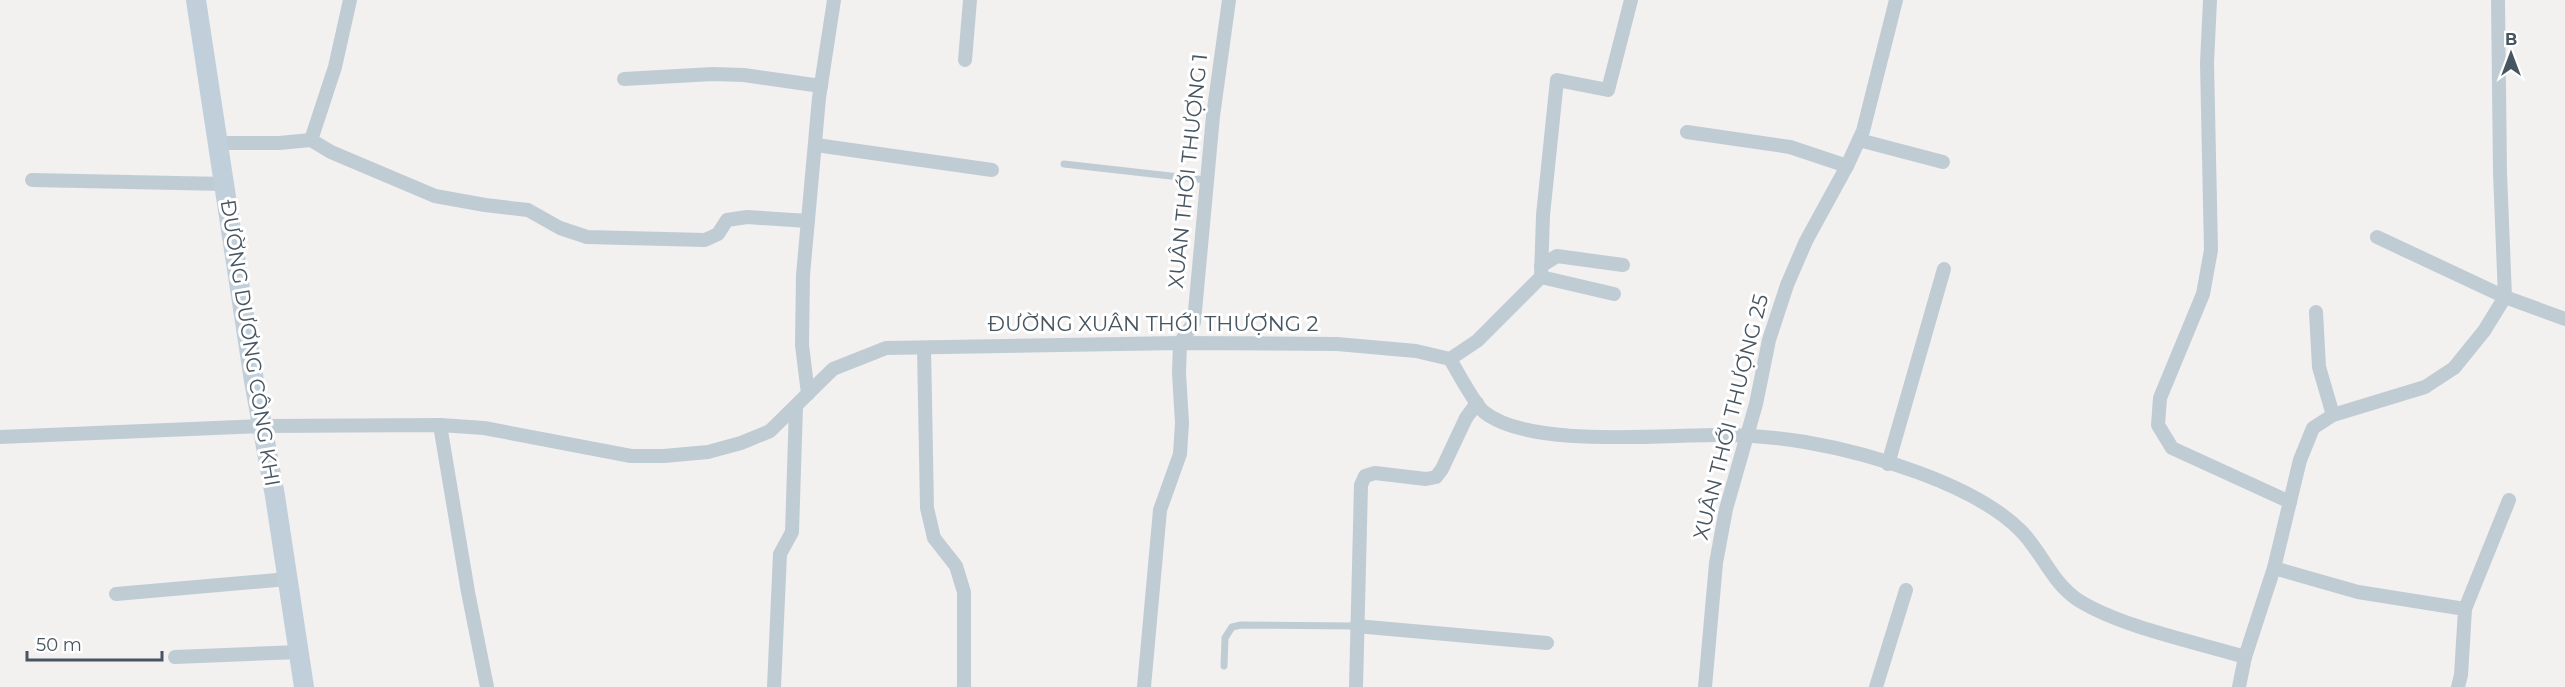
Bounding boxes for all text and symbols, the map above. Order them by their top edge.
north arrow [2481,24,2541,84]
text: B [2505,30,2517,49]
street label: XUÂN THỚI THƯỢNG 1 [1163,52,1212,290]
street label: ĐƯỜNG DƯƠNG CÔNG KHI [215,198,286,488]
street label: XUÂN THỚI THƯỢNG 25 [1688,291,1773,542]
street label: ĐƯỜNG XUÂN THỚI THƯỢNG 2 [988,311,1319,336]
scale bar [27,624,162,662]
text: 50 m [36,634,82,656]

